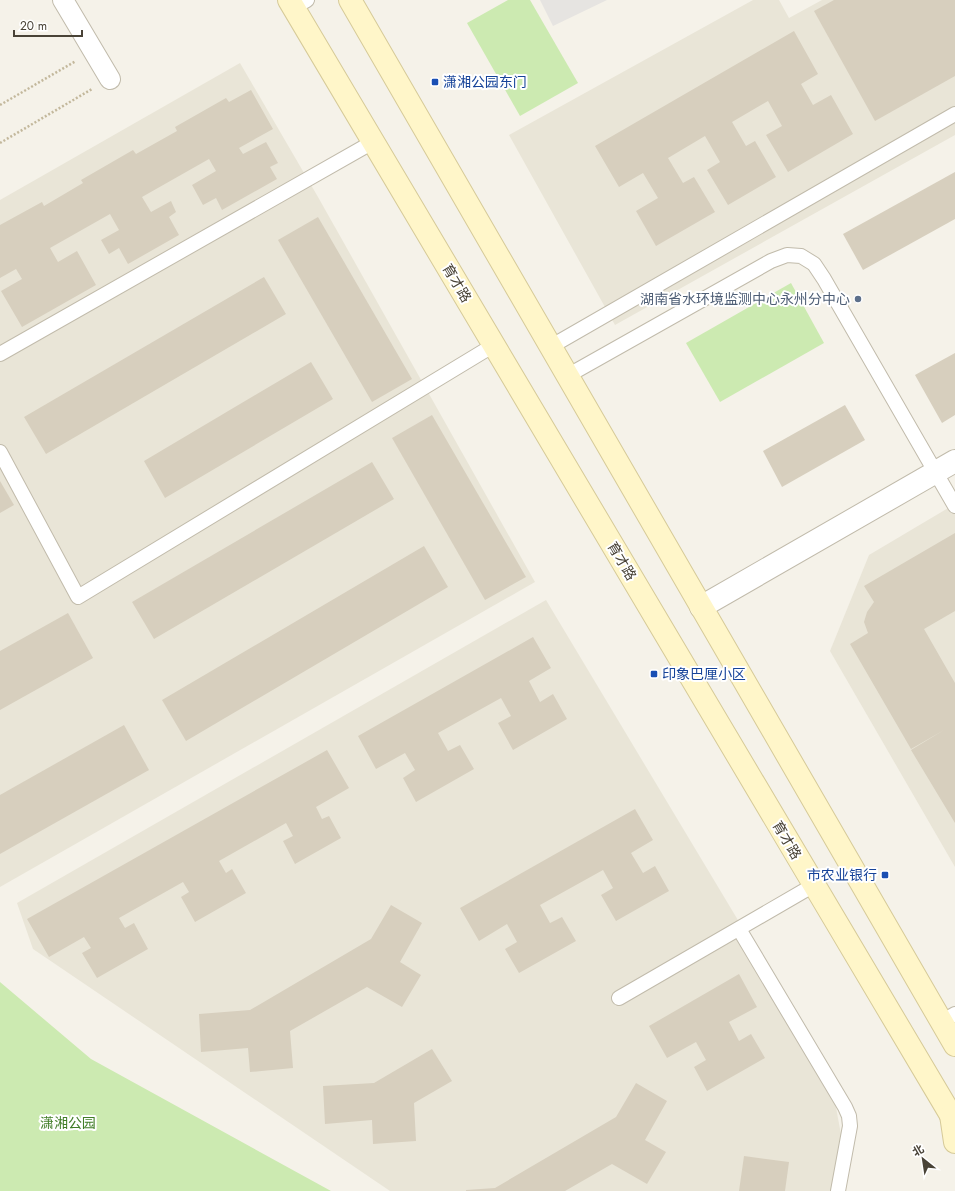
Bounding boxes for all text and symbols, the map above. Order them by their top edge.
scale bar [14,12,82,38]
text: 20 m [20,17,47,35]
place label: 潇湘公园东门 [443,72,527,92]
marker: 潇湘公园东门 [430,77,440,87]
street label: 育才路 [438,260,476,306]
place label: 湖南省水环境监测中心永州分中心 [640,289,850,309]
marker: 湖南省水环境监测中心永州分中心 [853,294,863,304]
street label: 育才路 [603,538,641,584]
place label: 印象巴厘小区 [662,664,746,684]
marker: 印象巴厘小区 [649,669,659,679]
street label: 育才路 [768,817,806,863]
place label: 市农业银行 [807,865,877,885]
marker: 市农业银行 [880,870,890,880]
park label: 潇湘公园 [40,1113,96,1133]
north arrow [903,1139,943,1179]
text: 北 [909,1141,927,1160]

